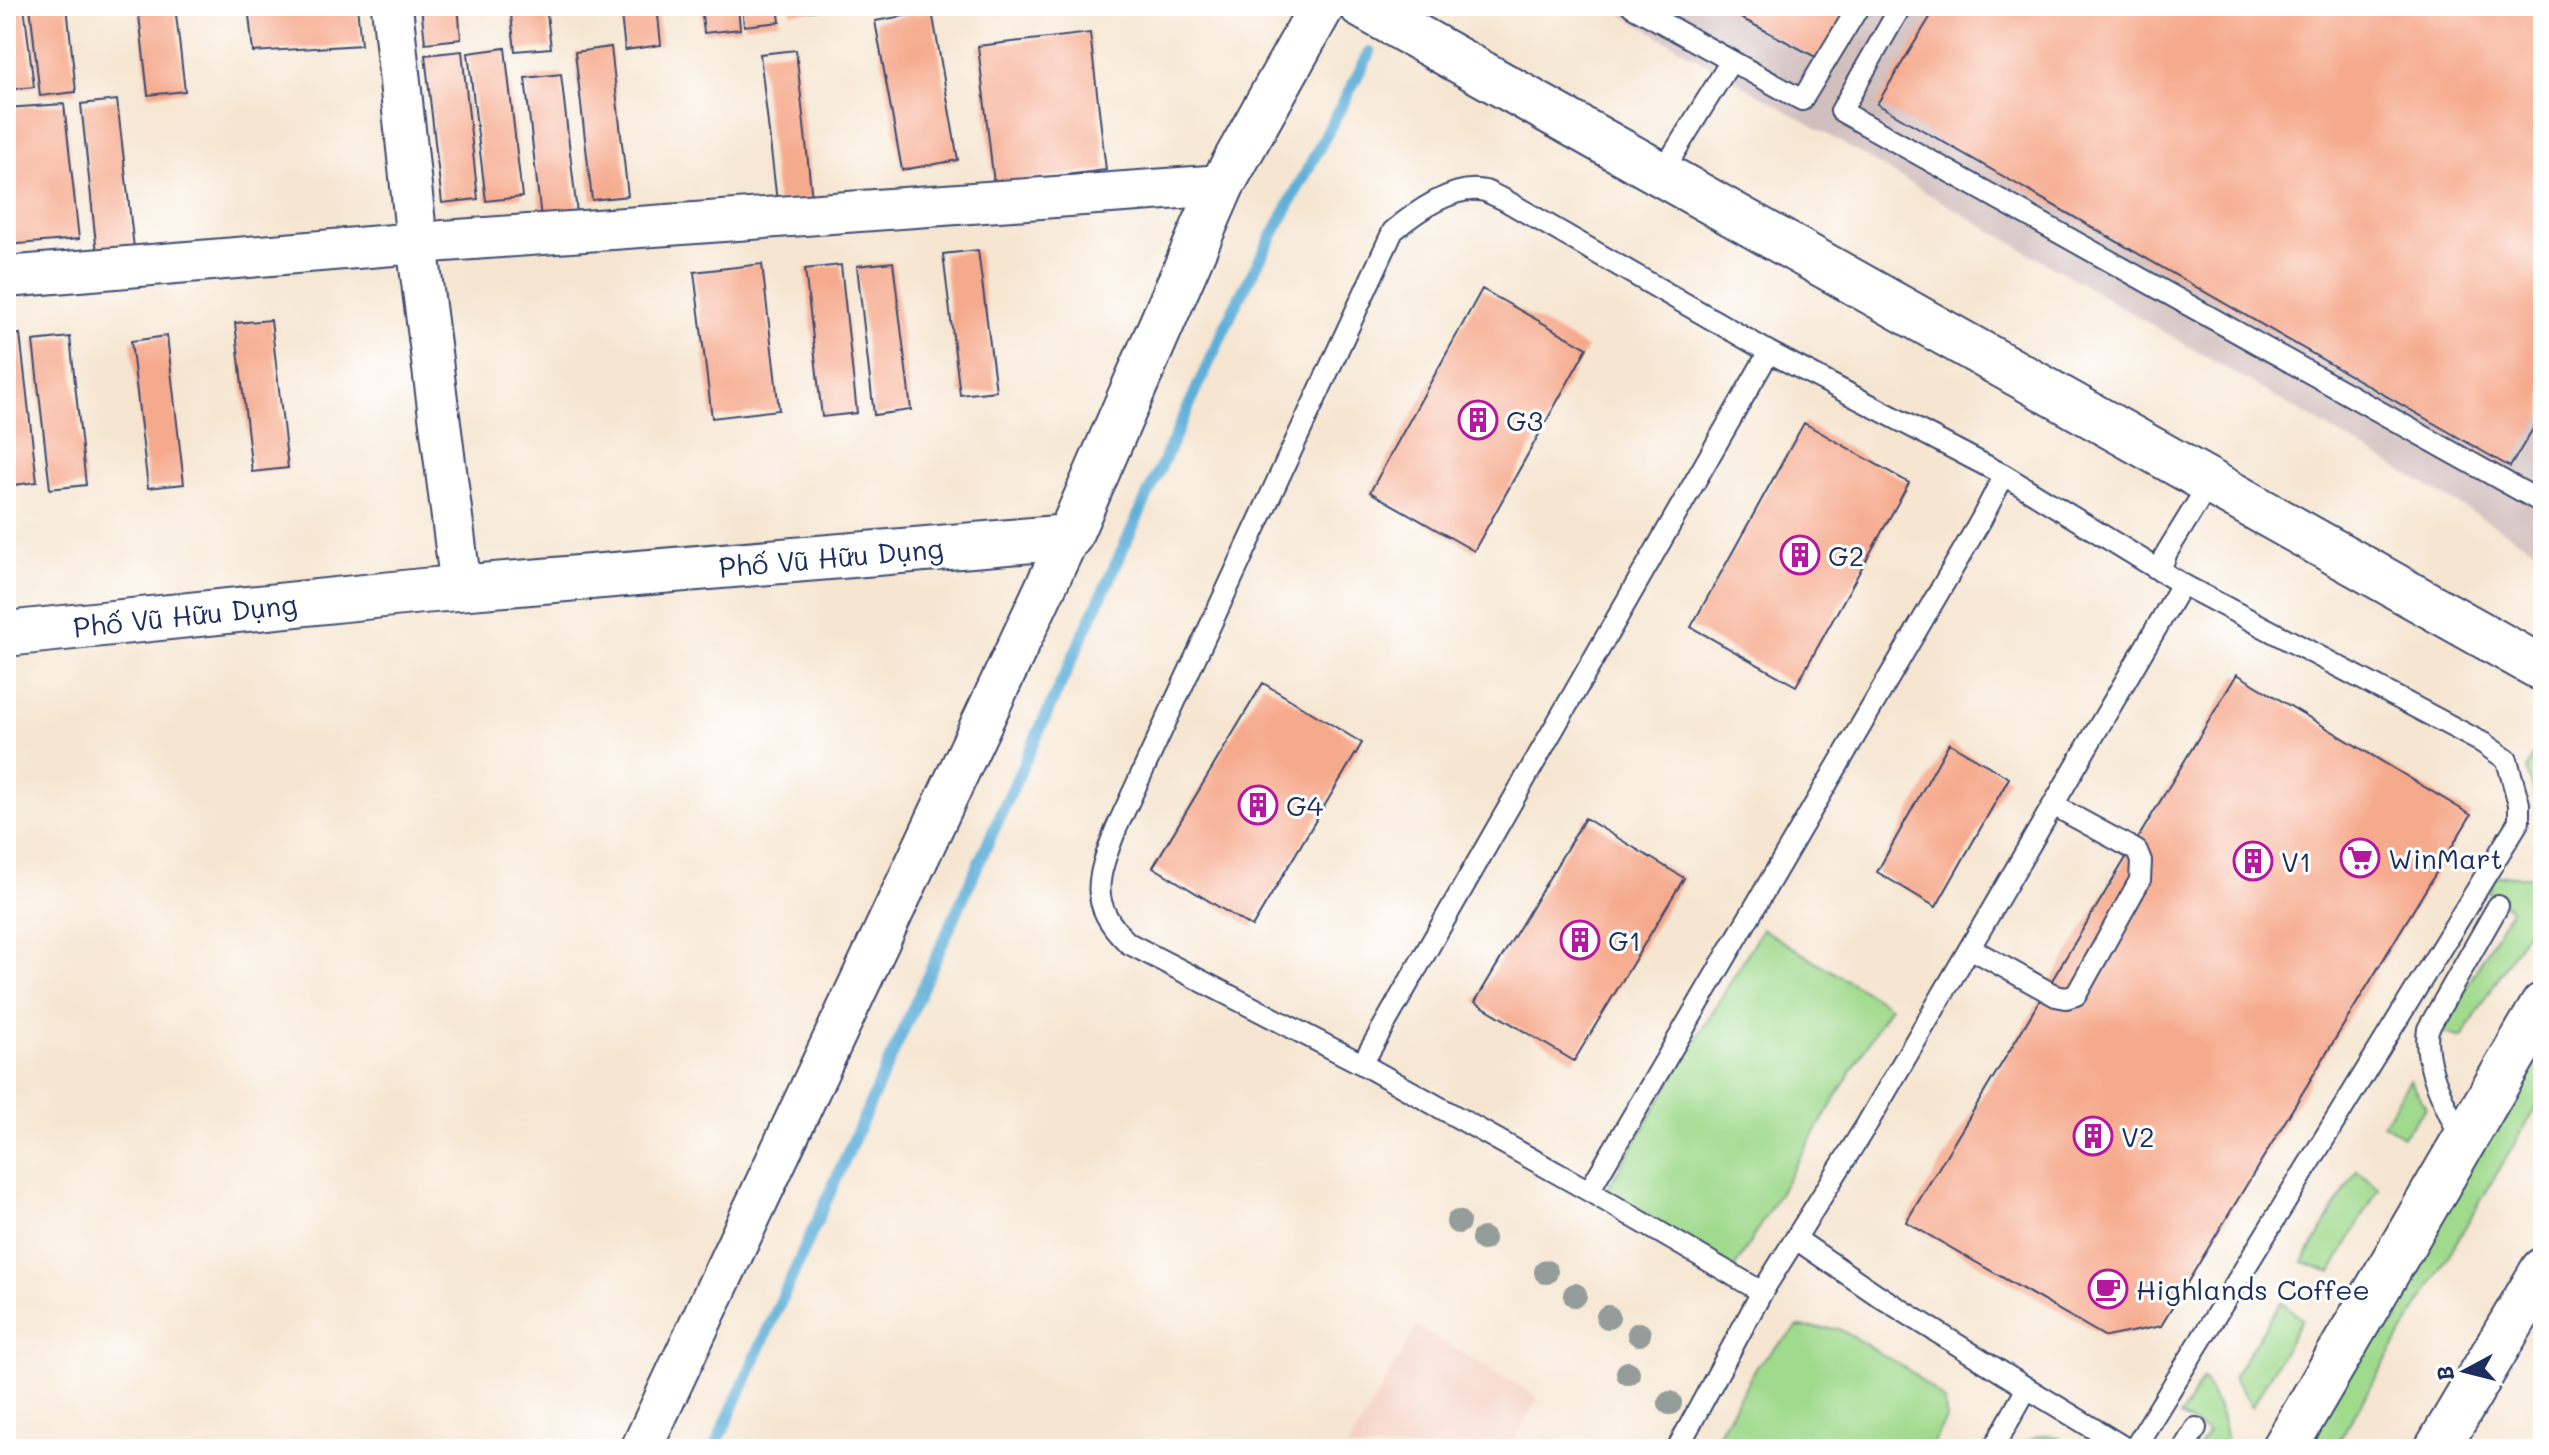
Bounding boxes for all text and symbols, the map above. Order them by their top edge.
building icon: G3 [1457,399,1499,441]
place label: G3 [1506,402,1543,438]
street label: Phố Vũ Hữu Dụng [717,529,945,585]
building icon: G2 [1779,534,1821,576]
place label: G2 [1828,537,1864,573]
street label: Phố Vũ Hữu Dụng [71,585,299,645]
building icon: G4 [1237,784,1279,826]
place label: G4 [1286,787,1324,823]
supermarket icon: WinMart [2339,837,2381,879]
building icon: V1 [2232,840,2274,882]
place label: WinMart [2388,840,2503,876]
place label: V1 [2281,843,2312,879]
building icon: G1 [1559,919,1601,961]
place label: G1 [1608,922,1641,958]
building icon: V2 [2072,1115,2114,1157]
place label: V2 [2121,1118,2155,1154]
cafe icon: Highlands Coffee [2087,1268,2129,1310]
place label: Highlands Coffee [2136,1271,2370,1307]
north arrow [2425,1331,2505,1411]
text: B [2429,1364,2460,1383]

